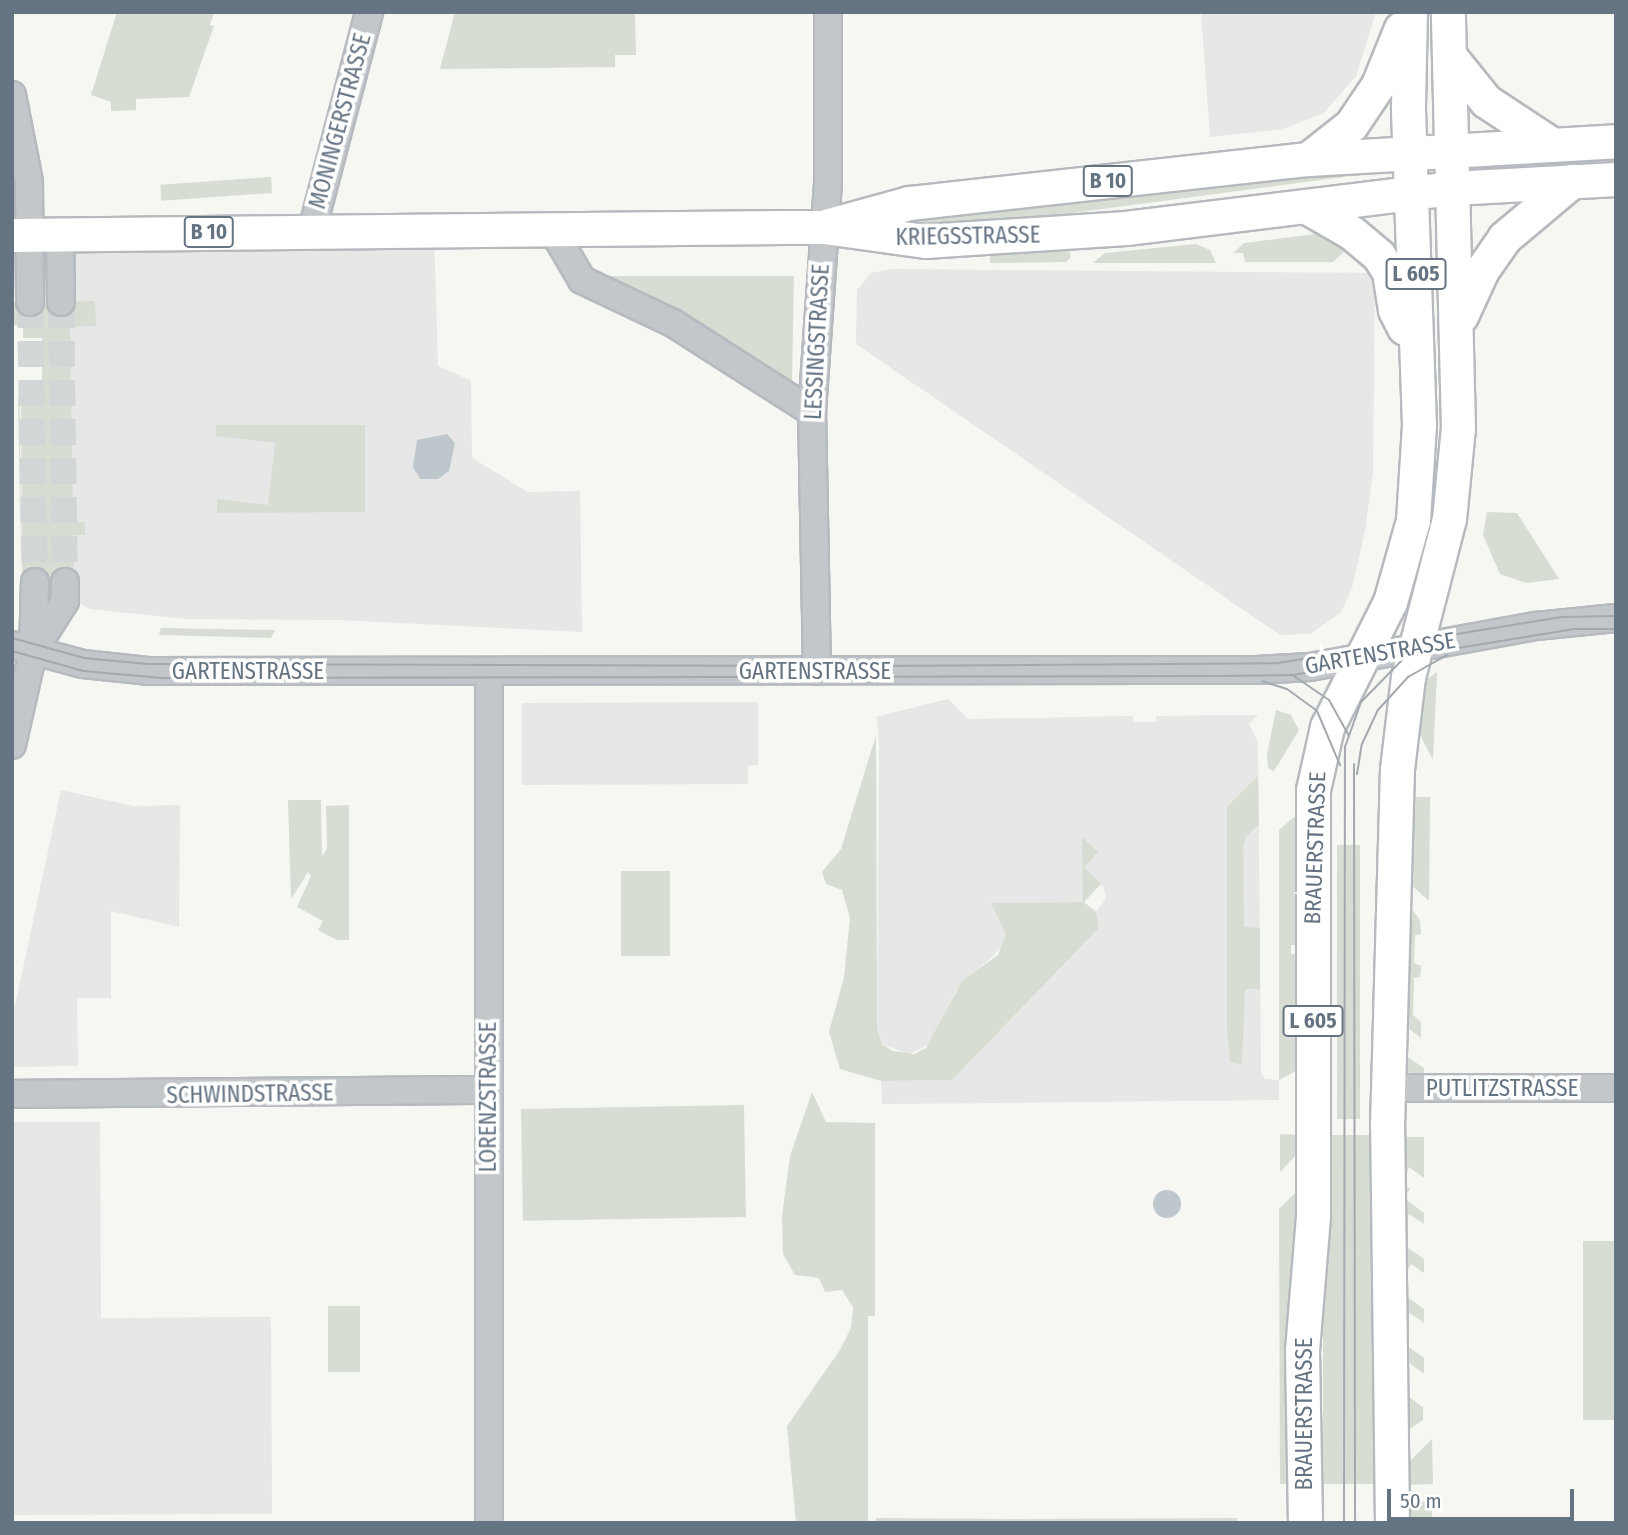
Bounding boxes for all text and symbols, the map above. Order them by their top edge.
street label: MONINGERSTRASSE [303,30,377,212]
road number: B 10 [1082,164,1134,198]
road number: B 10 [183,215,235,250]
street label: KRIEGSSTRASSE [895,221,1041,251]
road number: L 605 [1384,256,1448,292]
street label: LESSINGSTRASSE [799,263,835,421]
street label: GARTENSTRASSE [1303,626,1457,680]
street label: GARTENSTRASSE [172,657,324,685]
street label: GARTENSTRASSE [739,657,891,685]
street label: BRAUERSTRASSE [1299,771,1331,925]
road number: L 605 [1282,1004,1344,1038]
street label: LORENZSTRASSE [474,1022,502,1172]
street label: PUTLITZSTRASSE [1426,1074,1578,1102]
street label: SCHWINDSTRASSE [166,1079,334,1109]
street label: BRAUERSTRASSE [1290,1337,1318,1491]
scale bar [1390,1476,1577,1520]
text: 50 m [1400,1488,1442,1514]

